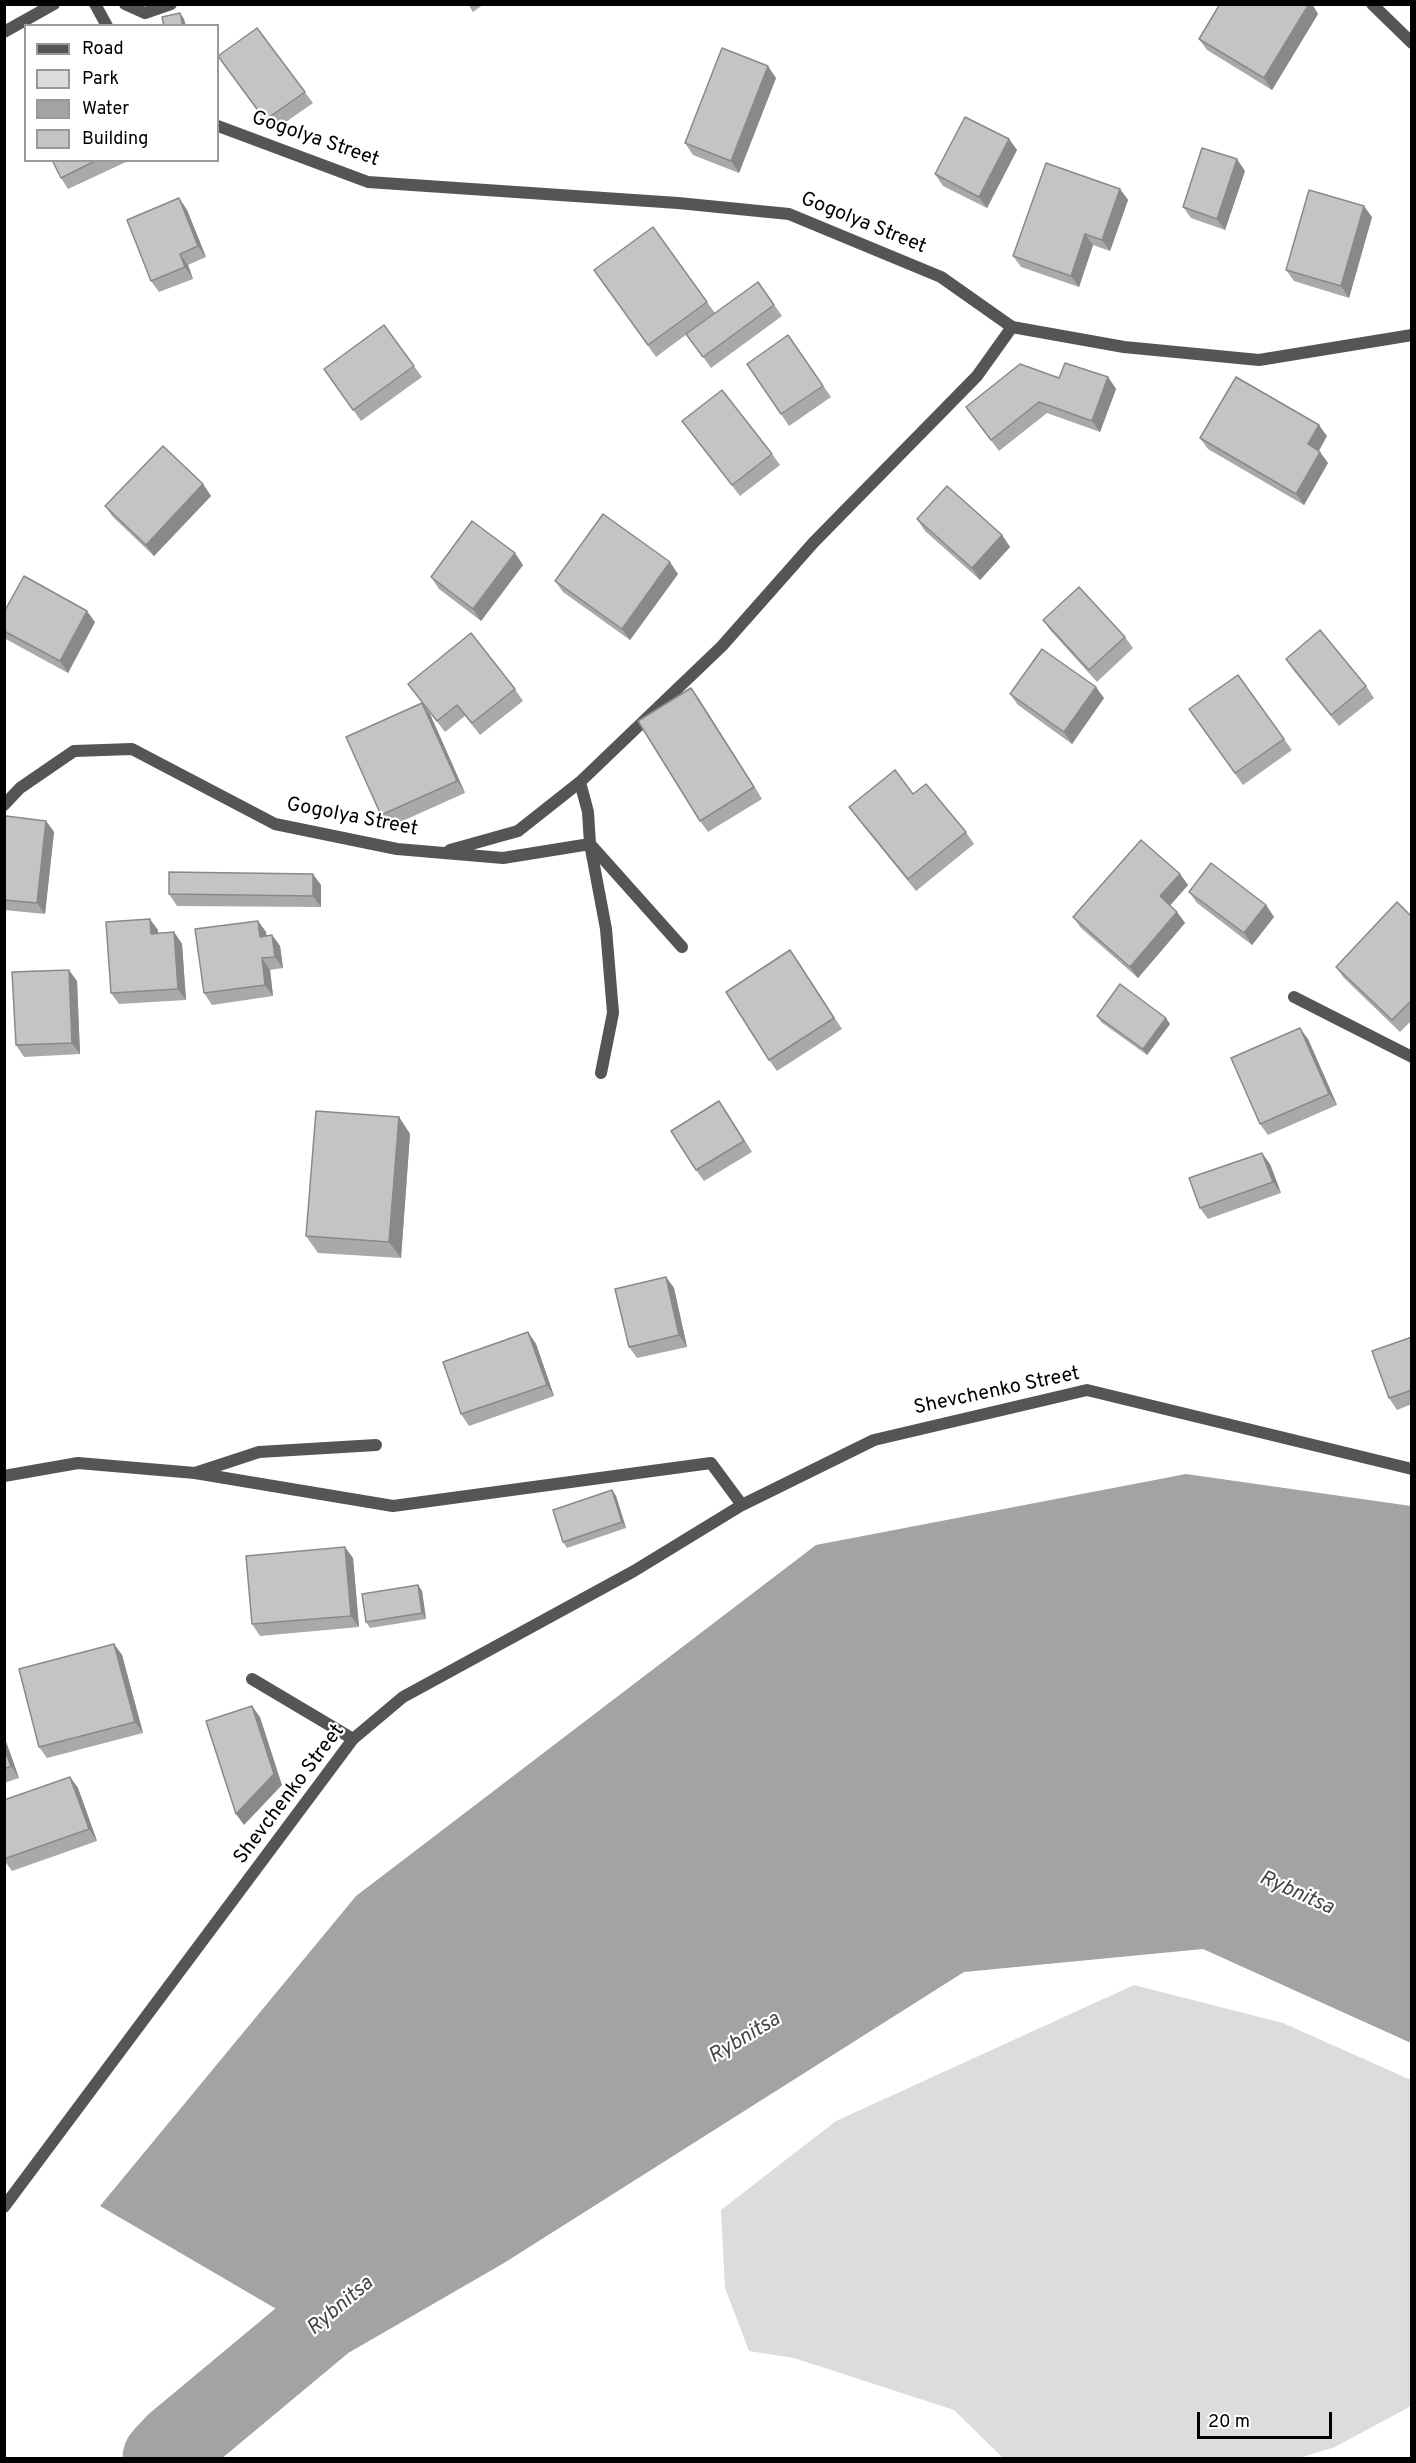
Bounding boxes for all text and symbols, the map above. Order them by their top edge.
legend [24,24,219,162]
text: Road [82,38,124,61]
text: Park [82,68,119,91]
text: Water [82,98,129,121]
street label: Gogolya Street [248,107,382,173]
text: Building [82,128,148,151]
street label: Gogolya Street [797,188,929,260]
street label: Gogolya Street [284,794,420,842]
street label: Shevchenko Street [912,1363,1082,1421]
street label: Shevchenko Street [230,1720,350,1870]
water label: Rybnitsa [1255,1866,1337,1922]
water label: Rybnitsa [705,2008,785,2070]
water label: Rybnitsa [303,2272,379,2342]
scale bar [1200,2400,1335,2438]
text: 20 m [1208,2411,1250,2434]

